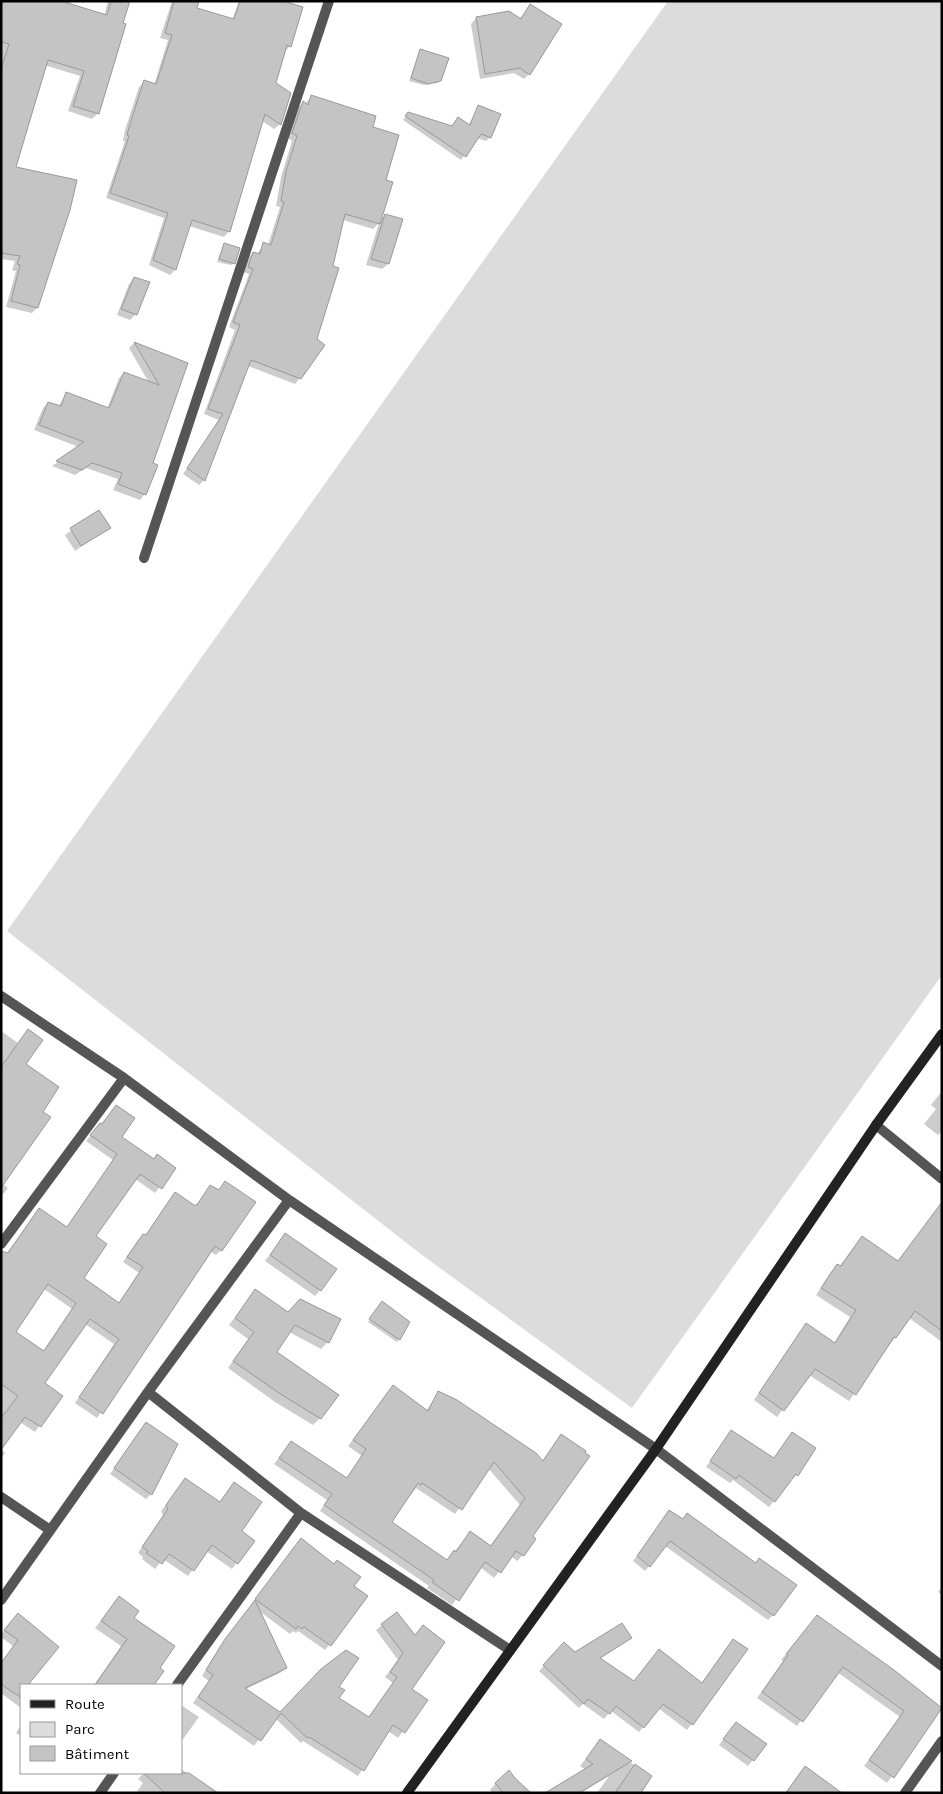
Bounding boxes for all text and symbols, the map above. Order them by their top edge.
legend [20,1684,182,1774]
text: Route [65,1695,105,1713]
text: Parc [65,1720,95,1738]
text: Bâtiment [65,1745,129,1763]

